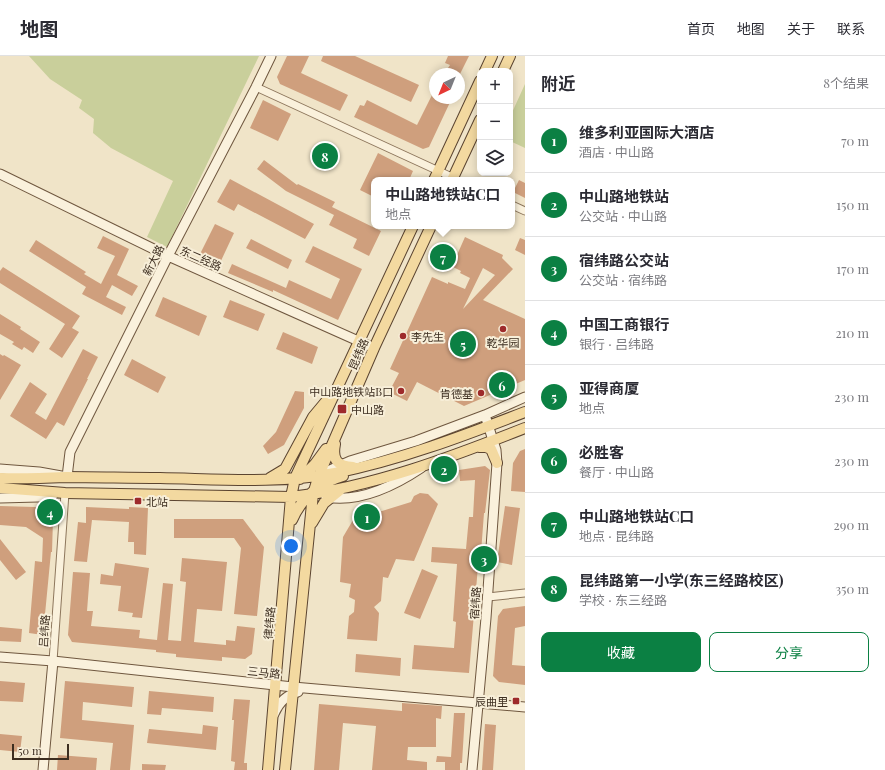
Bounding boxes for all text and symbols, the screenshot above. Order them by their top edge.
text: 地图 [20,15,58,41]
text: 首页 [687,19,715,38]
text: 地图 [737,19,765,38]
text: 关于 [787,19,815,38]
text: 联系 [837,19,865,38]
north arrow [429,68,465,104]
map controls [477,68,513,176]
button: + [477,68,513,104]
text: 附近 [541,72,575,94]
text: 8个结果 [823,74,869,91]
button: − [477,104,513,140]
text: 维多利亚国际大酒店 [579,122,714,142]
text: 1 [552,132,556,149]
text: 70 m [841,132,869,149]
button: layers [477,140,513,176]
pin: 8 [312,141,338,171]
text: 酒店 · 中山路 [579,143,654,160]
popup [371,177,515,229]
text: 中山路地铁站C口 [385,184,501,204]
text: 中山路地铁站 [579,186,669,206]
text: 2 [551,196,557,213]
text: 150 m [836,196,869,213]
text: 地点 [385,205,411,222]
text: 公交站 · 中山路 [579,207,667,224]
street label: 新大路 [139,242,167,278]
street label: 东二经路 [178,242,224,274]
pin: 7 [430,242,456,272]
text: 宿纬路公交站 [579,250,669,270]
text: 3 [551,260,557,277]
text: 170 m [836,260,869,277]
text: 公交站 · 宿纬路 [579,271,667,288]
text: 中国工商银行 [579,314,669,334]
marker: 乾华园 [498,324,508,334]
text: 4 [551,324,557,341]
text: 210 m [835,324,869,341]
place label: 李先生 [411,329,444,344]
pin: 5 [450,329,476,359]
marker: 李先生 [398,331,408,341]
place label: 乾华园 [487,335,520,350]
text: 银行 · 吕纬路 [579,335,654,352]
street label: 昆纬路 [344,336,372,372]
pin: 6 [489,370,515,400]
text: 亚得商厦 [579,378,639,398]
place label: 中山路地铁站B口 [309,384,393,399]
marker: 中山路地铁站B口 [396,386,406,396]
place label: 肯德基 [440,386,473,401]
marker: 肯德基 [476,388,486,398]
text: 5 [551,388,557,405]
text: 230 m [834,388,869,405]
text: 地点 [579,399,605,416]
place label: 中山路 [351,402,384,417]
marker: 中山路 [336,403,348,415]
text: 必胜客 [579,442,624,462]
text: 6 [550,452,558,469]
text: 230 m [834,452,869,469]
pin: 2 [431,454,457,484]
text: 餐厅 · 中山路 [579,463,654,480]
place label: 北站 [146,494,168,509]
marker: 北站 [133,496,143,506]
pin: 4 [37,497,63,527]
pin: 1 [354,502,380,532]
text: 中山路地铁站C口 [579,506,695,526]
text: 7 [551,516,557,533]
text: 290 m [834,516,869,533]
text: 地点 · 昆纬路 [579,527,654,544]
your location [281,536,301,556]
pin: 3 [471,544,497,574]
text: 昆纬路第一小学(东三经路校区) [579,570,784,590]
text: 8 [550,580,558,597]
text: 350 m [835,580,869,597]
street label: 宿纬路 [466,586,484,620]
text: 学校 · 东三经路 [579,591,667,608]
street label: 律纬路 [260,606,278,640]
street label: 吕纬路 [35,614,53,648]
button: 收藏 [541,632,701,672]
button: 分享 [709,632,869,672]
street label: 三马路 [247,663,281,681]
place label: 辰曲里 [475,694,508,709]
marker: 辰曲里 [511,696,521,706]
scale bar [12,742,69,761]
text: 50 m [18,743,42,758]

